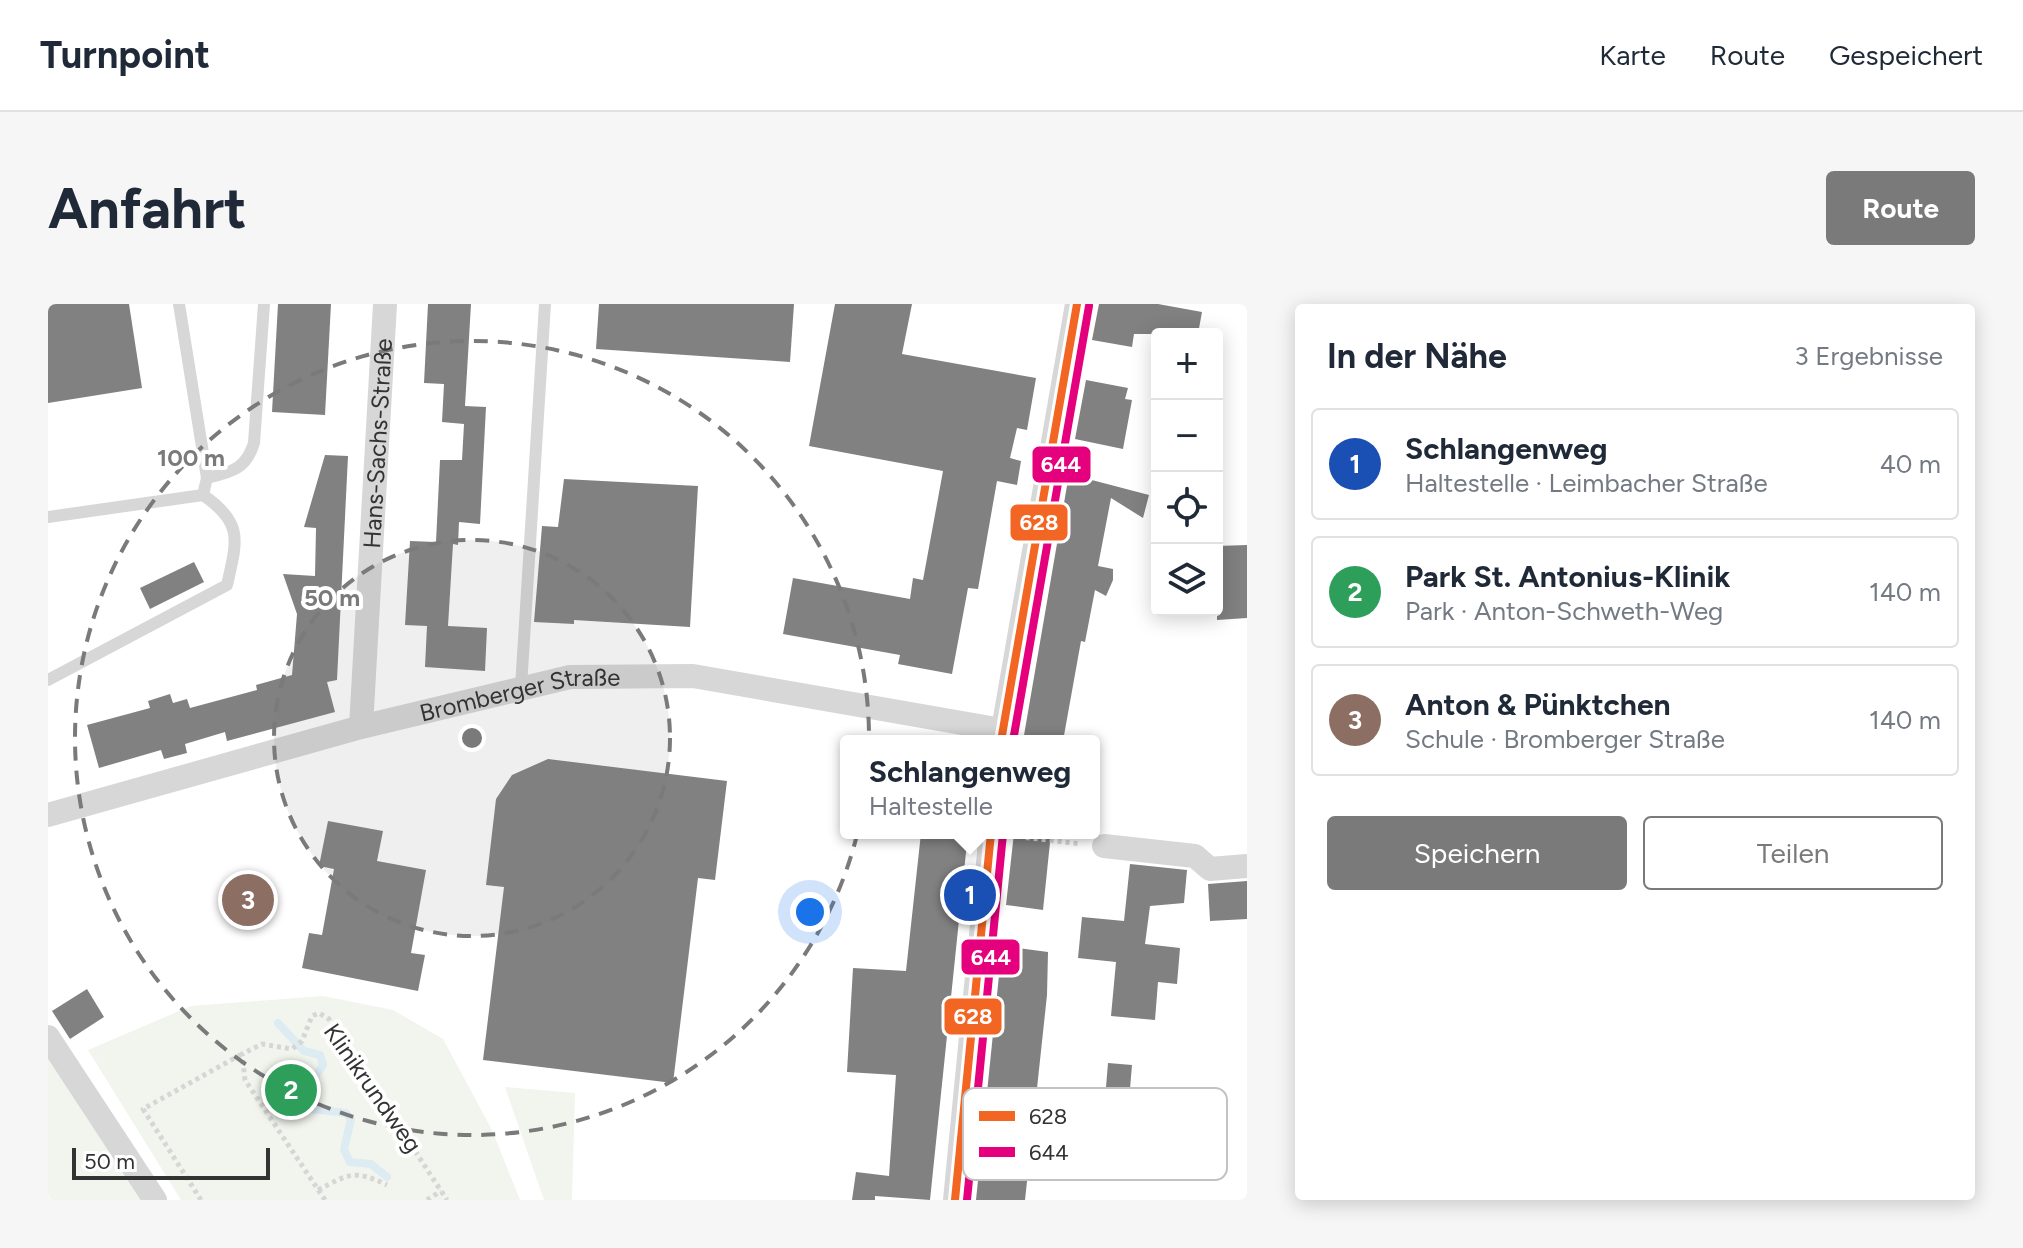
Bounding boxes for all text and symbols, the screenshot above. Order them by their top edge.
text: Turnpoint [40,32,210,78]
text: Karte [1599,38,1666,72]
text: Route [1710,38,1785,72]
text: Gespeichert [1829,38,1983,72]
button: Route [1826,171,1975,245]
text: Anfahrt [48,175,247,242]
map controls [1151,328,1223,616]
button: + [1151,328,1223,400]
text: In der Nähe [1327,336,1507,377]
street label: Hans-Sachs-Straße [357,338,398,549]
text: 3 Ergebnisse [1795,340,1943,372]
button: − [1151,400,1223,472]
text: Schlangenweg [1405,430,1608,467]
text: 100 m [157,443,225,472]
line badge: 644 [1031,445,1092,484]
text: 1 [1350,448,1360,480]
text: 40 m [1880,448,1941,480]
text: 644 [1041,451,1081,478]
text: Haltestelle · Leimbacher Straße [1405,467,1768,499]
button: locate [1151,472,1223,544]
line badge: 628 [1009,503,1069,542]
text: 628 [1020,509,1058,536]
button: layers [1151,544,1223,616]
text: Park St. Antonius-Klinik [1405,558,1730,595]
text: 2 [1347,576,1363,608]
text: 140 m [1869,576,1941,608]
text: 50 m [304,583,360,612]
text: Park · Anton-Schweth-Weg [1405,595,1723,627]
street label: Bromberger Straße [417,662,620,727]
text: Anton & Pünktchen [1405,686,1671,723]
text: 3 [1348,704,1362,736]
text: 140 m [1869,704,1941,736]
text: Schule · Bromberger Straße [1405,723,1725,755]
centre of rings [458,724,486,752]
popup [840,735,1100,839]
text: Schlangenweg [869,753,1071,790]
text: Haltestelle [869,790,993,822]
button: Speichern [1327,816,1627,890]
button: Teilen [1643,816,1943,890]
pin: 1 [944,865,996,925]
pin: 3 [222,870,274,930]
your location [790,892,830,932]
line badge: 644 [960,938,1021,976]
text: 644 [971,944,1011,971]
line badge: 628 [943,997,1003,1036]
text: 628 [954,1003,992,1030]
street label: Klinikrundweg [318,1018,428,1158]
pin: 2 [265,1060,317,1120]
legend [963,1088,1227,1180]
text: 628 [1029,1103,1067,1130]
text: 644 [1029,1139,1069,1166]
scale bar [72,1144,270,1180]
text: 50 m [84,1148,135,1175]

